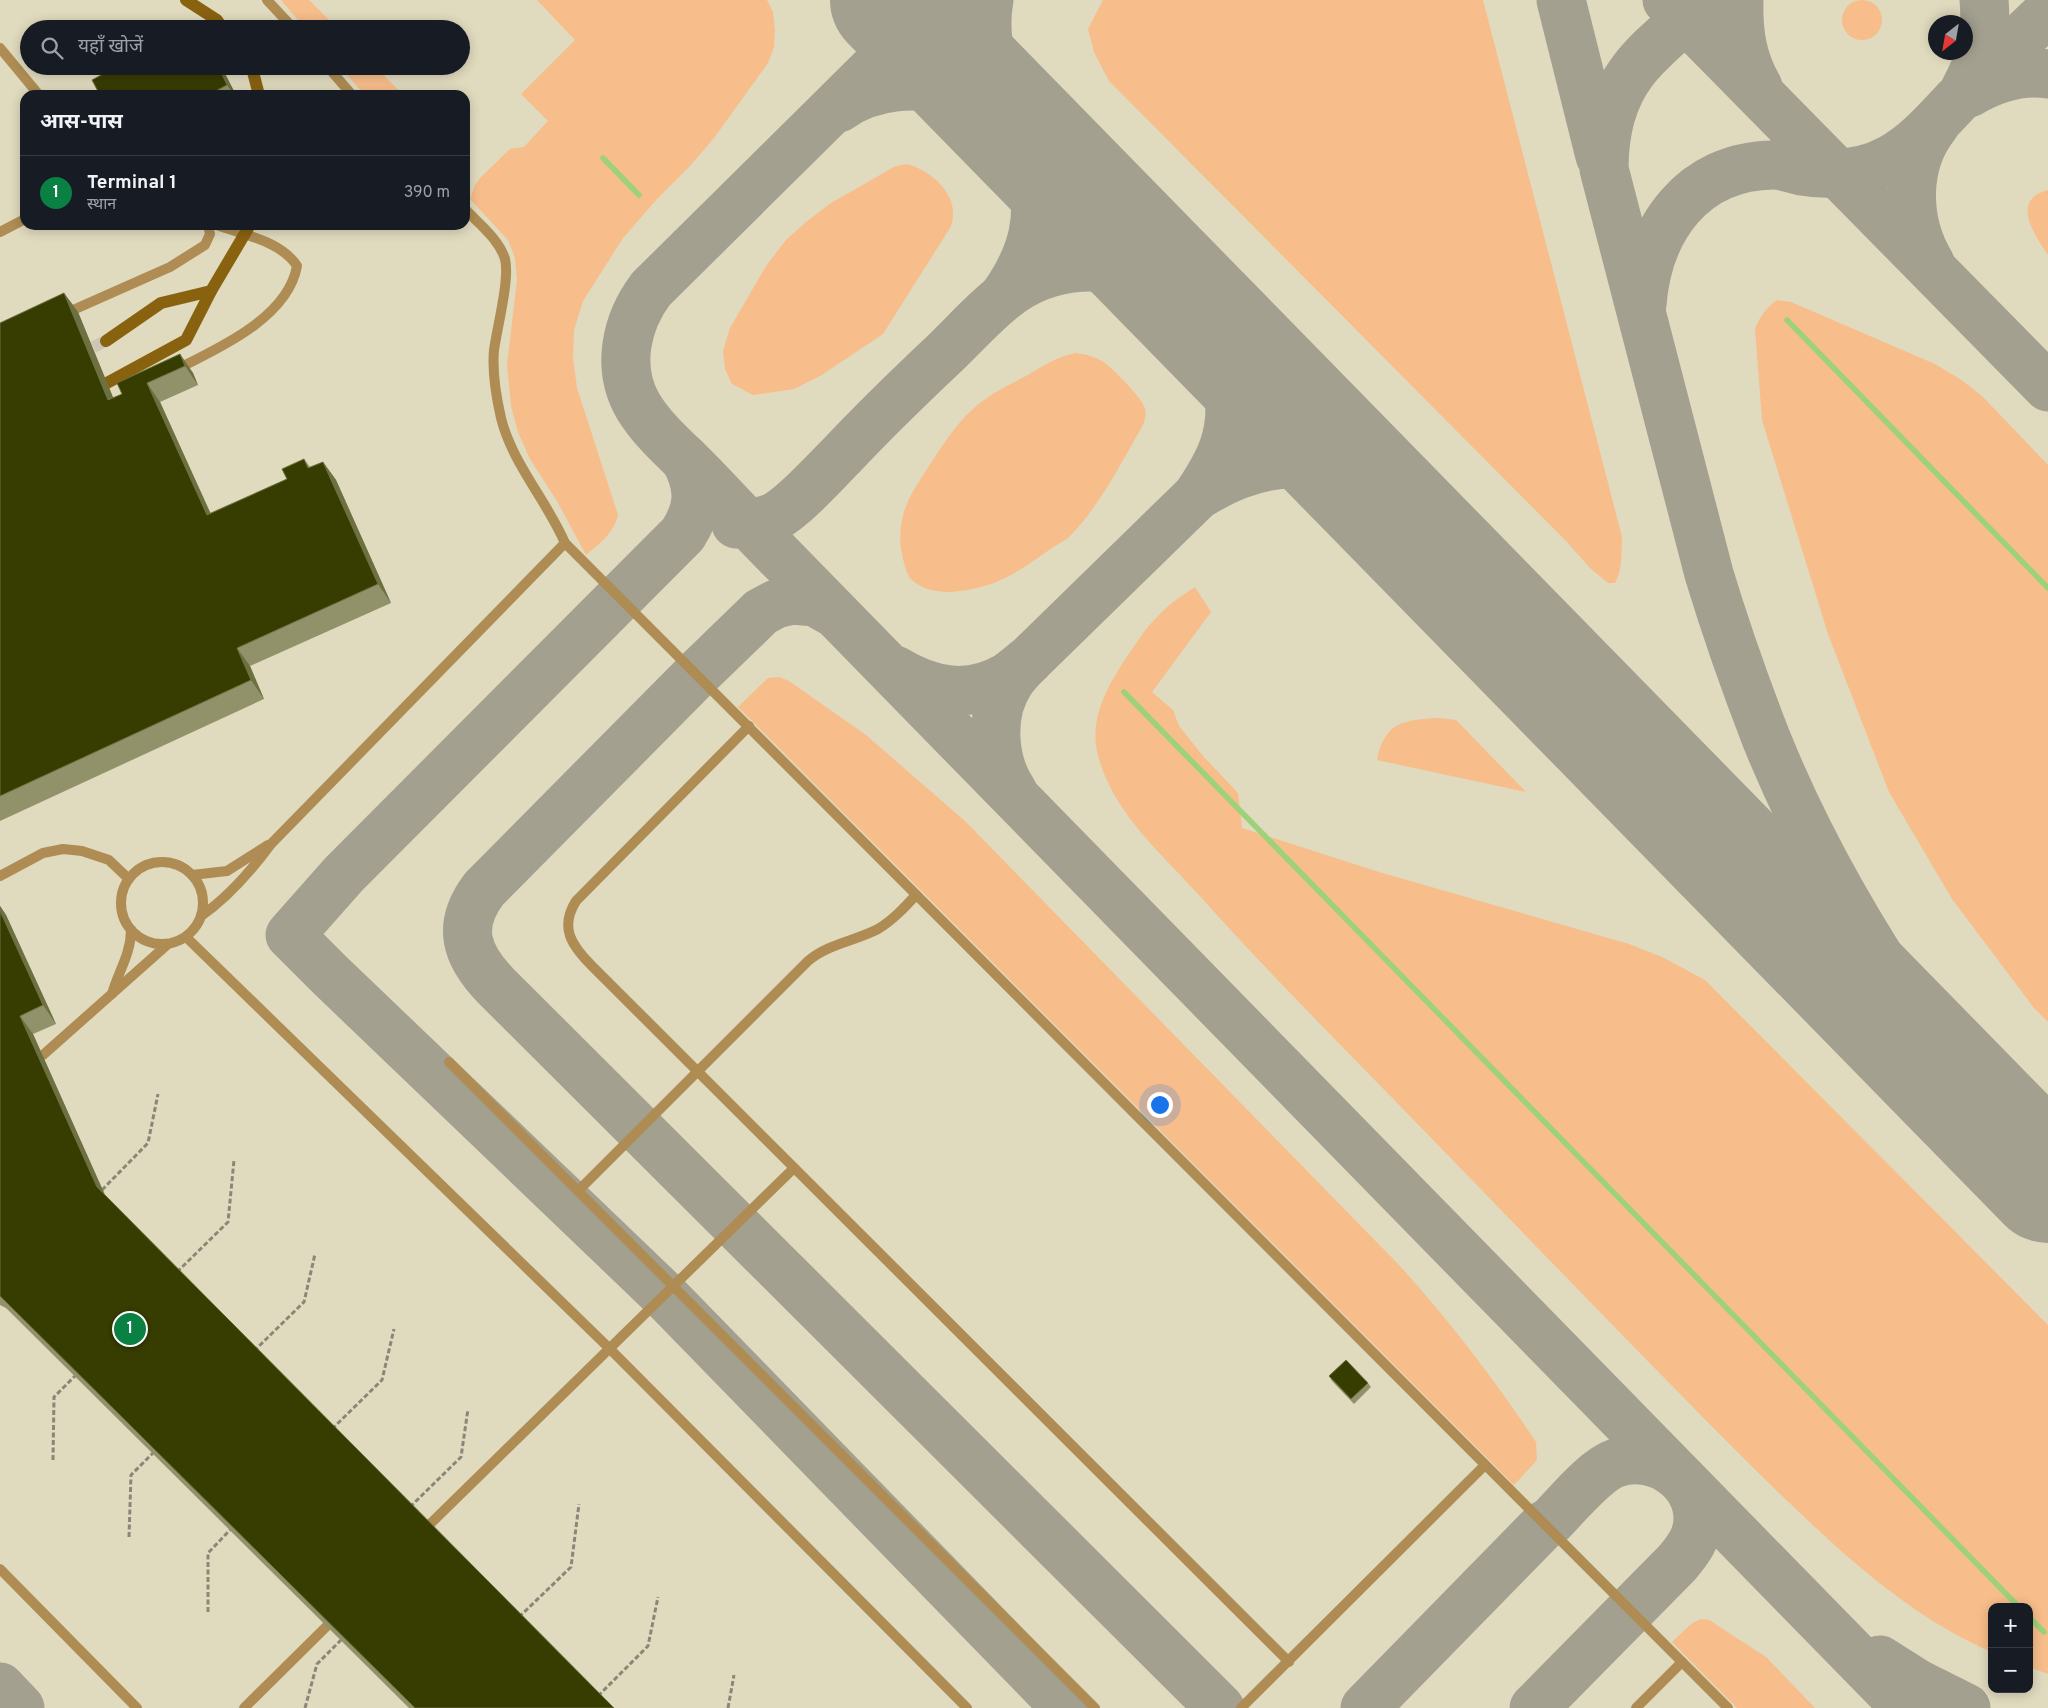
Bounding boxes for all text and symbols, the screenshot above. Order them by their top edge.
north arrow [1928,15,1973,60]
search box [20,20,470,75]
icon: search [38,34,66,62]
text: यहाँ खोजें [78,35,143,59]
text: आस-पास [40,109,123,136]
text: Terminal 1 [87,171,177,195]
text: 1 [53,183,59,203]
text: 390 m [404,183,450,203]
text: स्थान [87,195,116,215]
your location [1147,1092,1173,1118]
pin: 1 [114,1310,146,1348]
map controls [1988,1603,2033,1693]
button: + [1988,1603,2033,1648]
button: − [1988,1648,2033,1693]

